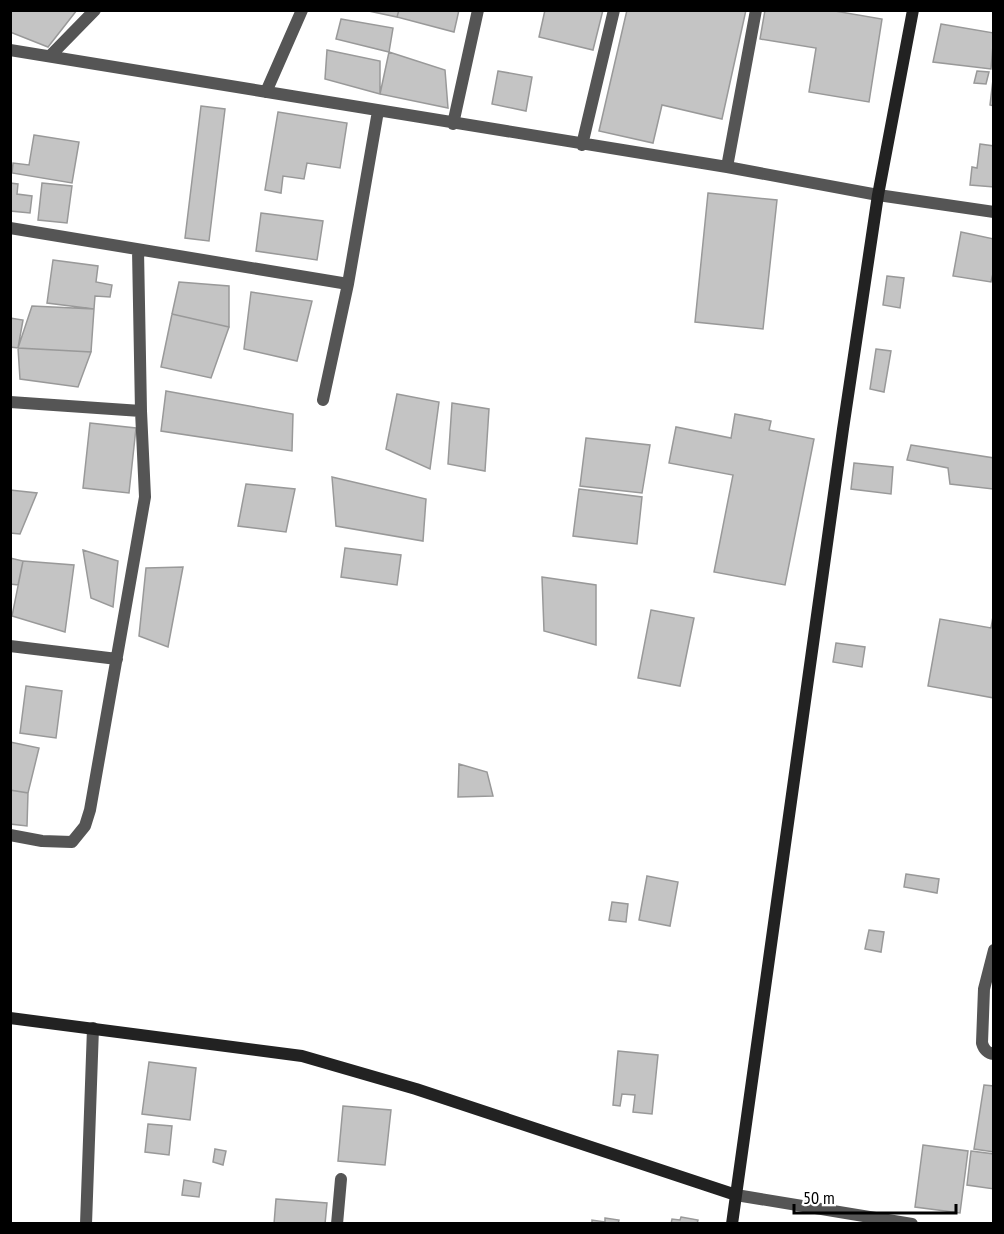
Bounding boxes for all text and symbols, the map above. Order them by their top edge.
scale bar [794,1177,956,1215]
text: 50 m [803,1186,835,1209]

